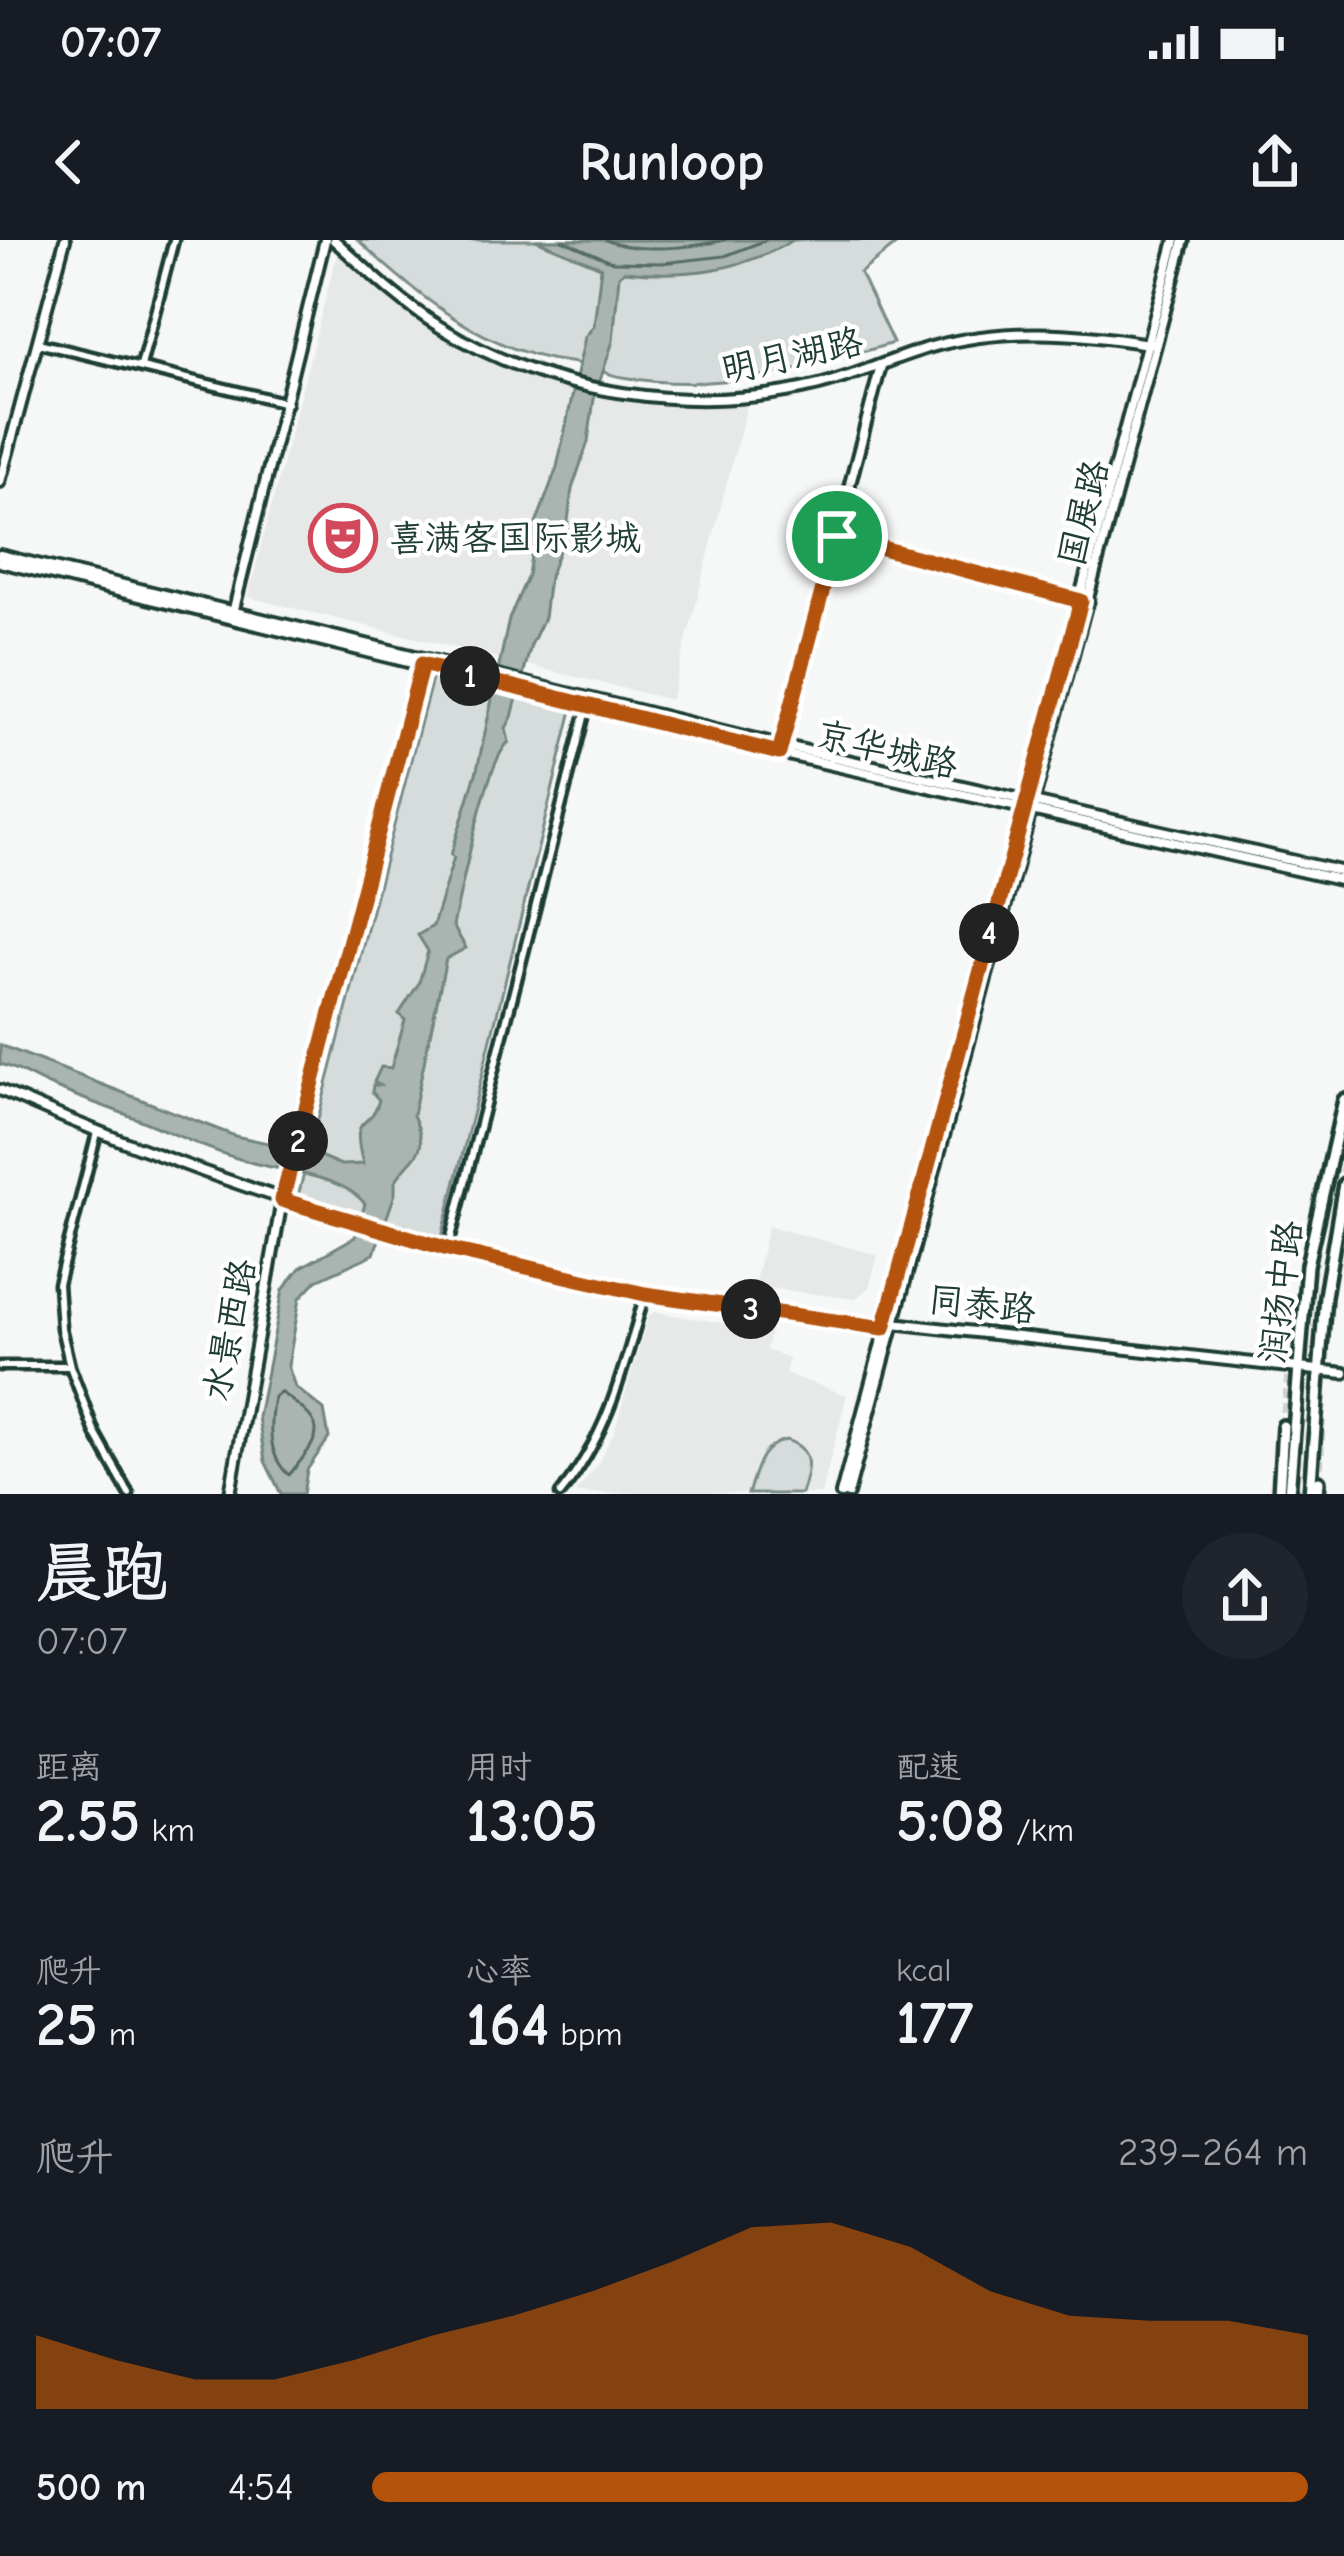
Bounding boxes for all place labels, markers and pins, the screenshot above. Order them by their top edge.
pin [786,485,888,587]
theatre icon: 喜满客国际影城 [308,503,378,573]
place label: 喜满客国际影城 [389,518,641,559]
pin: 1 [440,646,500,706]
pin: 4 [959,903,1019,963]
pin: 2 [268,1111,328,1171]
pin: 3 [721,1279,781,1339]

